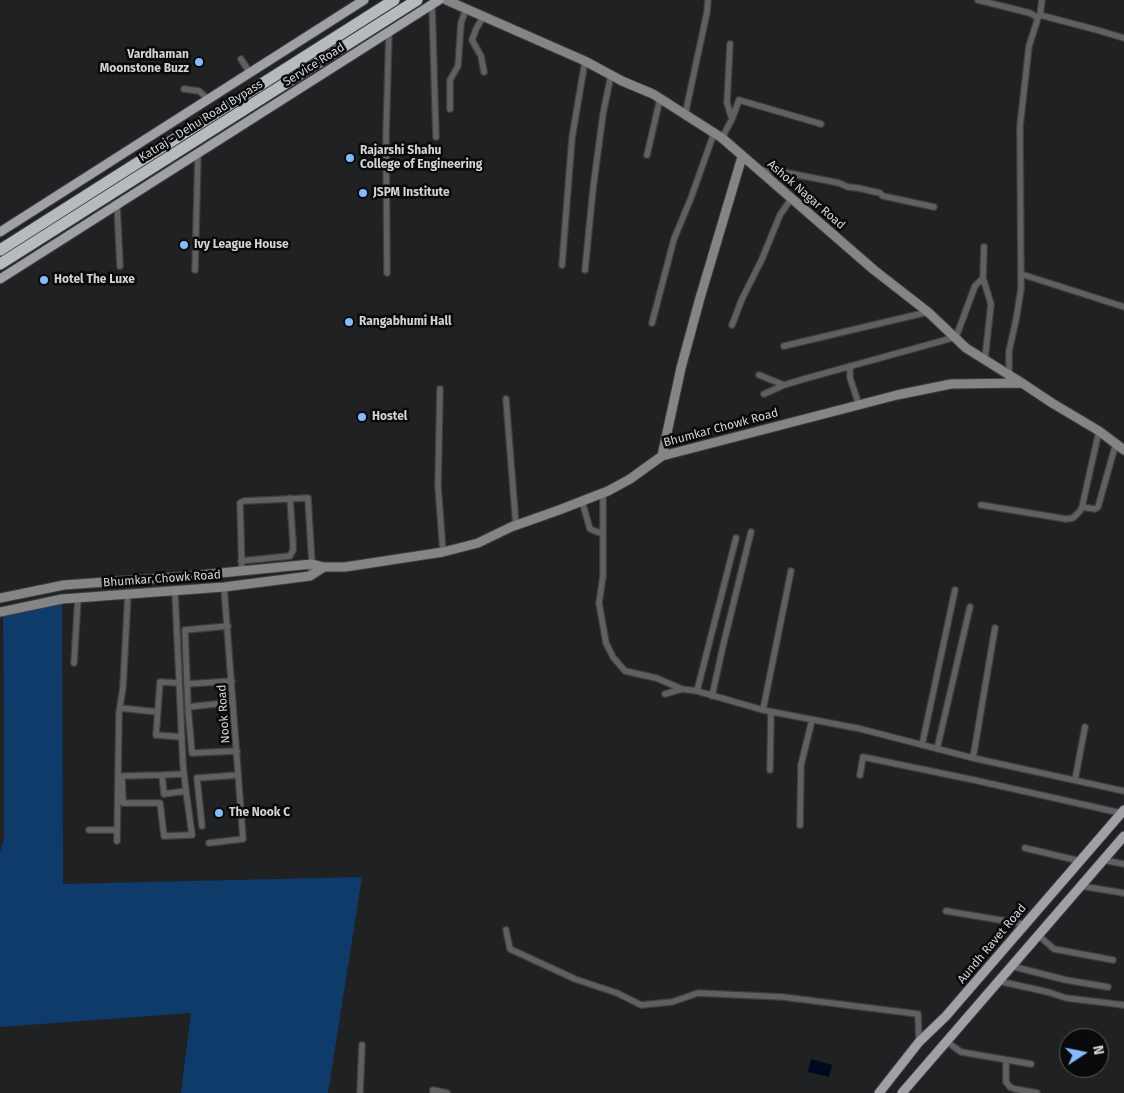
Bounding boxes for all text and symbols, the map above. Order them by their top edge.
street label: Service Road [281,40,347,90]
place label: Vardhaman Moonstone Buzz [100,48,189,76]
marker: Vardhaman Moonstone Buzz [193,56,205,68]
street label: Katraj - Dehu Road Bypass [137,77,265,165]
place label: Rajarshi Shahu College of Engineering [360,144,482,172]
marker: Rajarshi Shahu College of Engineering [344,152,356,164]
street label: Ashok Nagar Road [764,157,848,233]
place label: JSPM Institute [373,186,450,200]
marker: JSPM Institute [357,187,369,199]
place label: Ivy League House [194,238,289,252]
marker: Ivy League House [178,239,190,251]
place label: Hotel The Luxe [54,273,135,287]
marker: Hotel The Luxe [38,274,50,286]
place label: Rangabhumi Hall [359,315,452,329]
marker: Rangabhumi Hall [343,316,355,328]
street label: Bhumkar Chowk Road [662,406,780,450]
place label: Hostel [372,410,407,424]
marker: Hostel [356,411,368,423]
street label: Bhumkar Chowk Road [103,568,221,590]
street label: Nook Road [215,684,233,744]
place label: The Nook C [229,806,290,820]
marker: The Nook C [213,807,225,819]
street label: Aundh Ravet Road [955,901,1029,987]
north arrow [1059,1028,1109,1078]
text: N [1089,1044,1107,1056]

